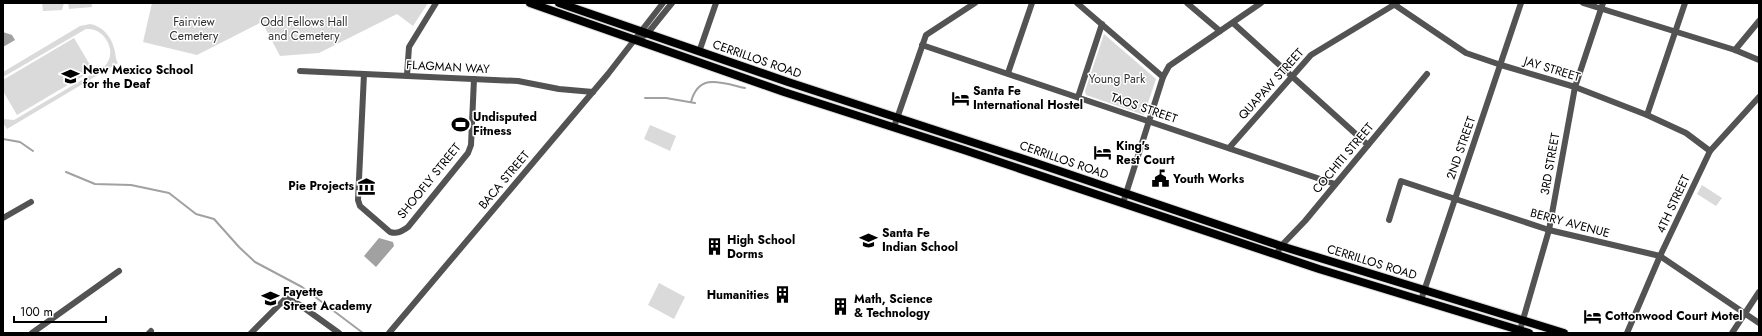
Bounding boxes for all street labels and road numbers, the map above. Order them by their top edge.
street label: CERRILLOS ROAD [710,35,804,83]
street label: QUAPAW STREET [1234,44,1308,124]
street label: JAY STREET [1520,51,1583,86]
street label: FLAGMAN WAY [406,56,491,78]
street label: TAOS STREET [1108,88,1180,128]
street label: 2ND STREET [1442,114,1480,182]
street label: COCHITI STREET [1308,118,1378,197]
street label: 3RD STREET [1536,131,1564,196]
street label: CERRILLOS ROAD [1017,136,1111,184]
street label: SHOOFLY STREET [393,139,465,223]
street label: BACA STREET [474,147,534,213]
street label: 4TH STREET [1652,172,1695,236]
street label: BERRY AVENUE [1528,204,1612,242]
street label: CERRILLOS ROAD [1325,240,1419,284]

